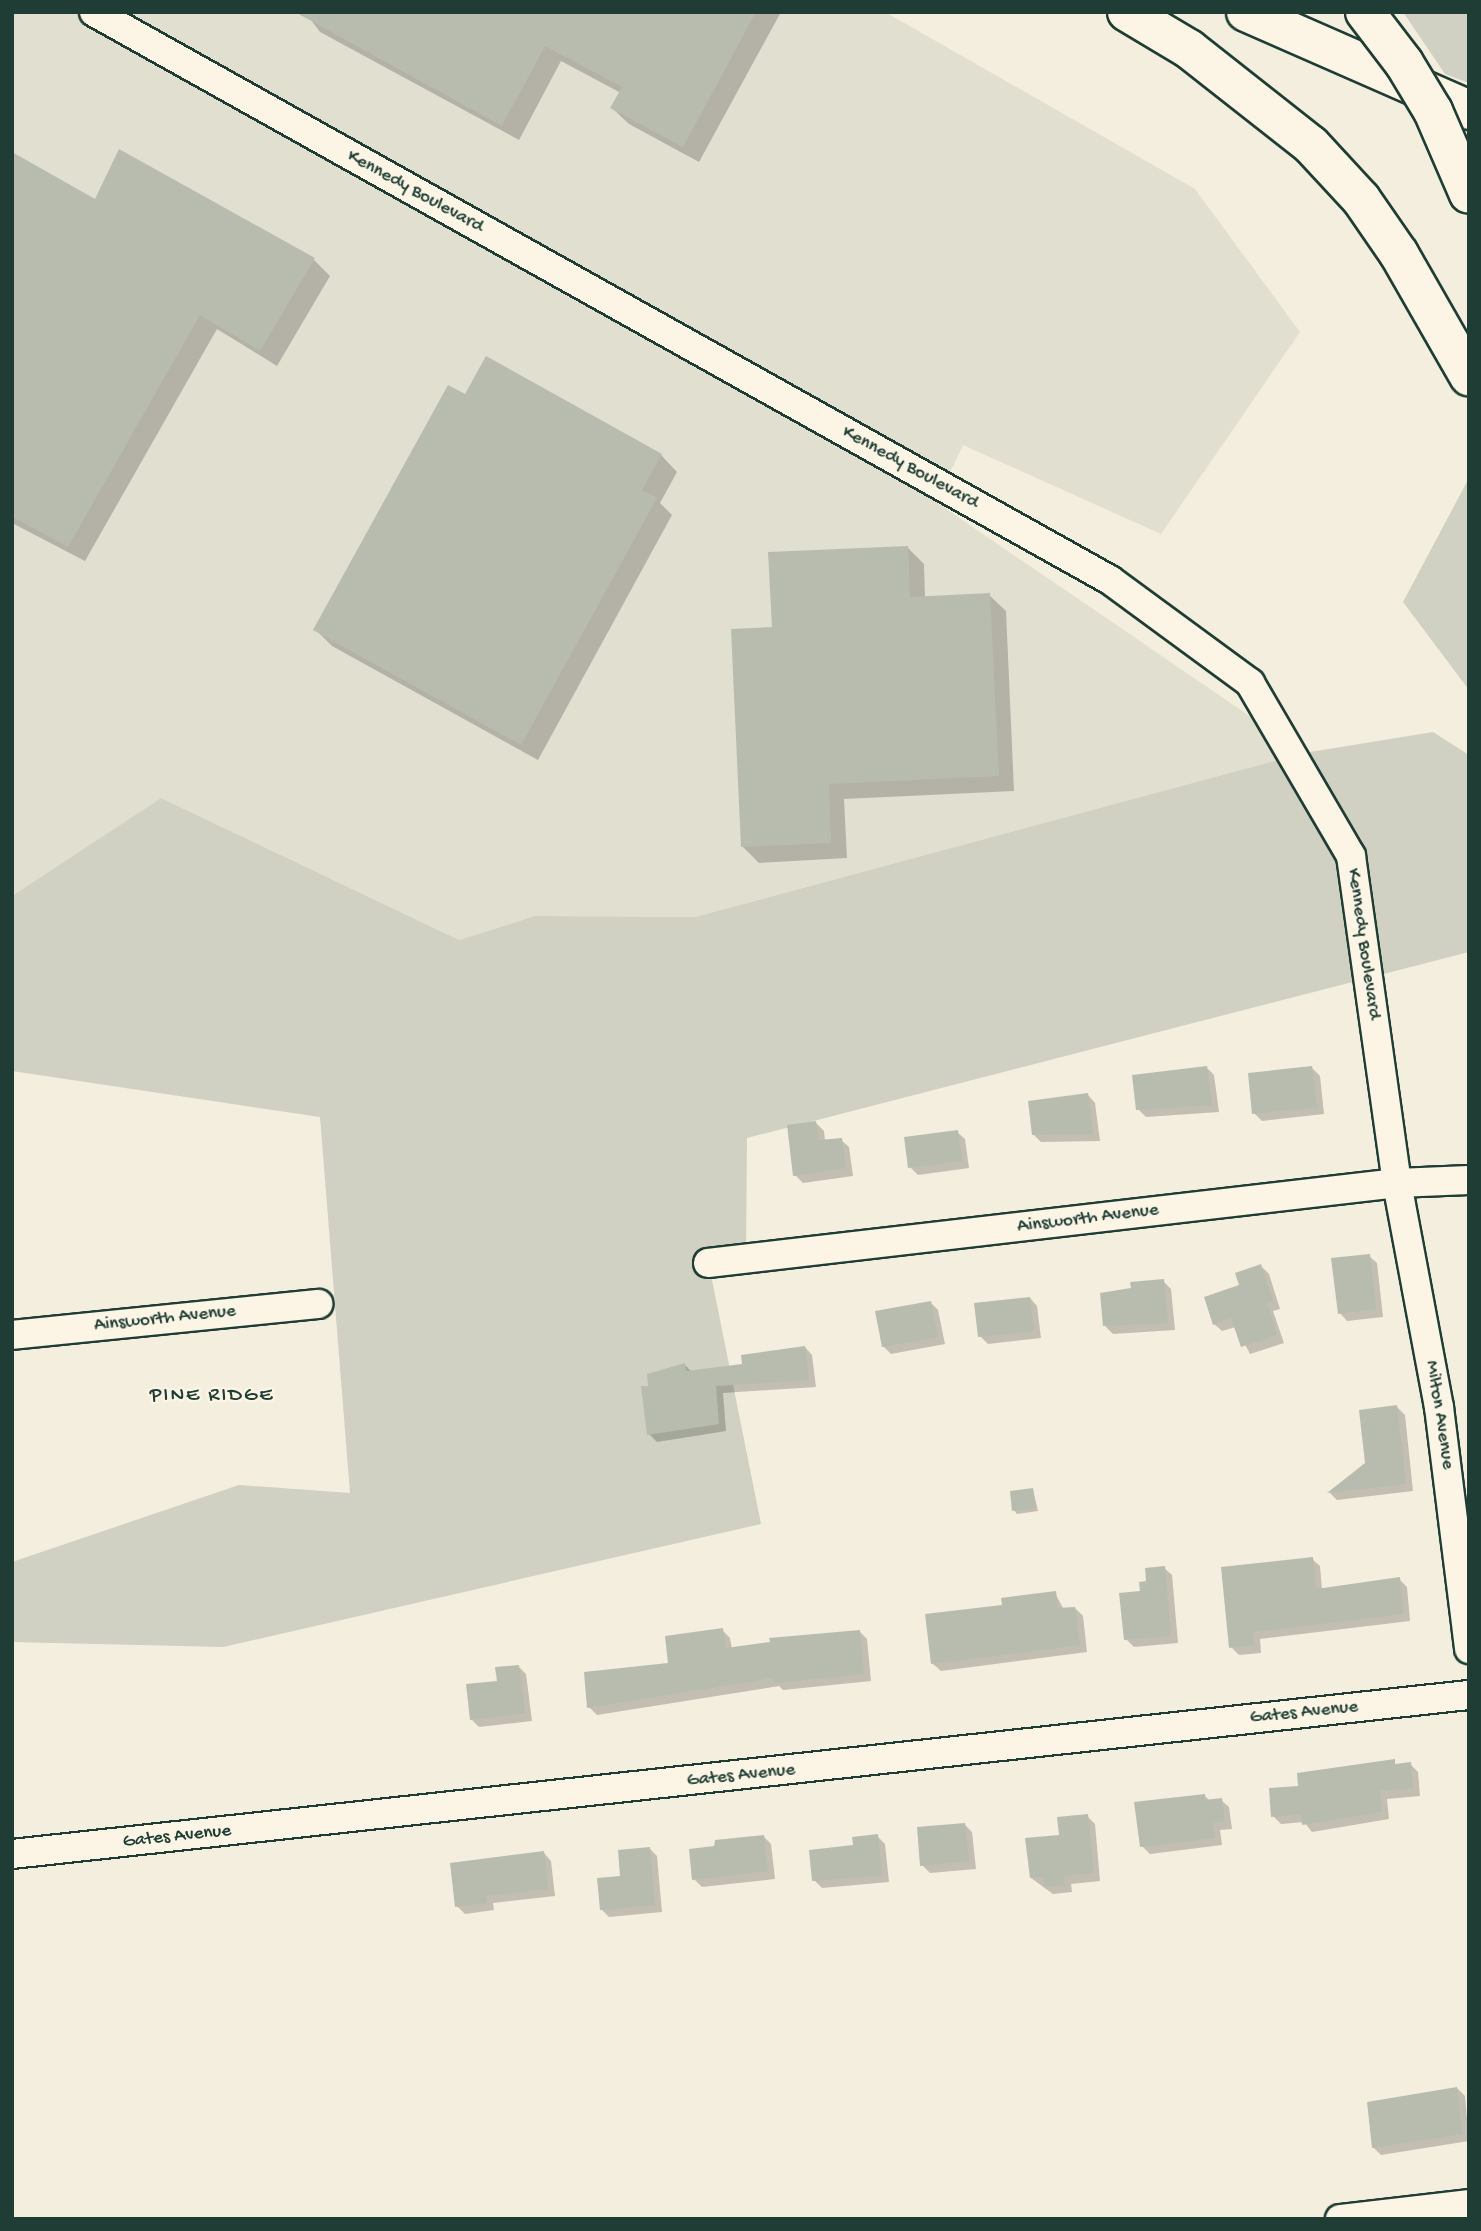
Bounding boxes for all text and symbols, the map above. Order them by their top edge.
street label: Kennedy Boulevard [343,145,487,239]
street label: Kennedy Boulevard [838,421,982,515]
street label: Kennedy Boulevard [1341,867,1385,1021]
street label: Ainsworth Avenue [1016,1199,1160,1239]
street label: Ainsworth Avenue [93,1300,237,1338]
street label: Milton Avenue [1419,1359,1459,1471]
district label: PINE RIDGE [151,1384,273,1410]
street label: Gates Avenue [1249,1696,1359,1730]
street label: Gates Avenue [686,1759,796,1793]
street label: Gates Avenue [122,1820,232,1854]

